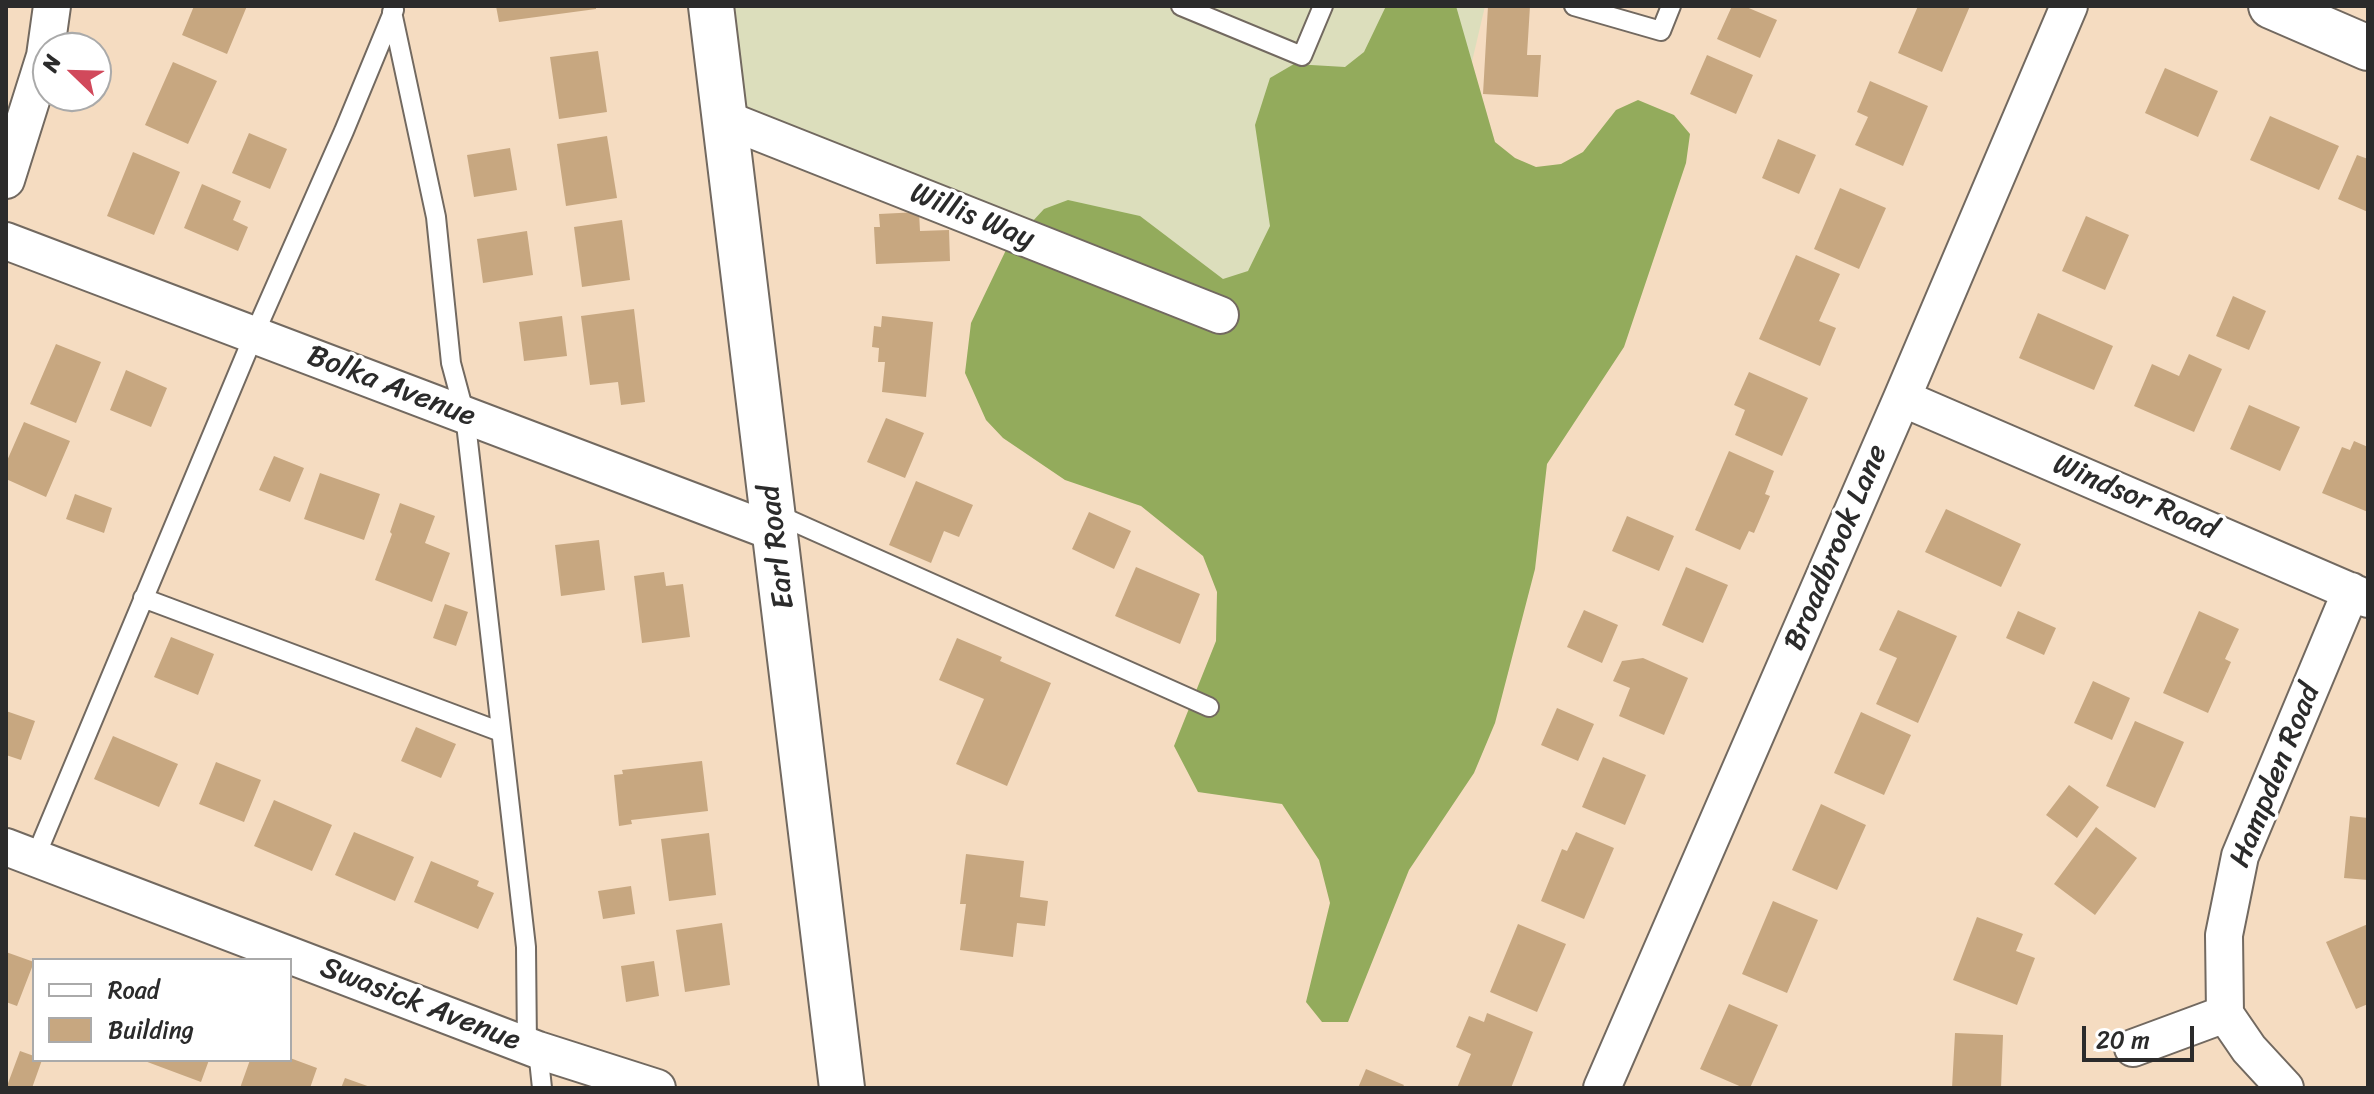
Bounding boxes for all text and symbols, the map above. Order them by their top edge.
north arrow [32,32,112,112]
text: N [30,49,72,78]
street label: Willis Way [905,176,1039,258]
street label: Bolka Avenue [302,338,480,436]
street label: Broadbrook Lane [1777,440,1897,656]
street label: Windsor Road [2047,447,2223,549]
street label: Earl Road [753,483,803,611]
street label: Hampden Road [2223,679,2329,873]
street label: Swasick Avenue [315,950,525,1060]
legend [32,958,292,1062]
text: Road [108,969,159,1011]
text: Building [108,1009,194,1051]
scale bar [2086,1010,2198,1060]
text: 20 m [2096,1019,2150,1061]

